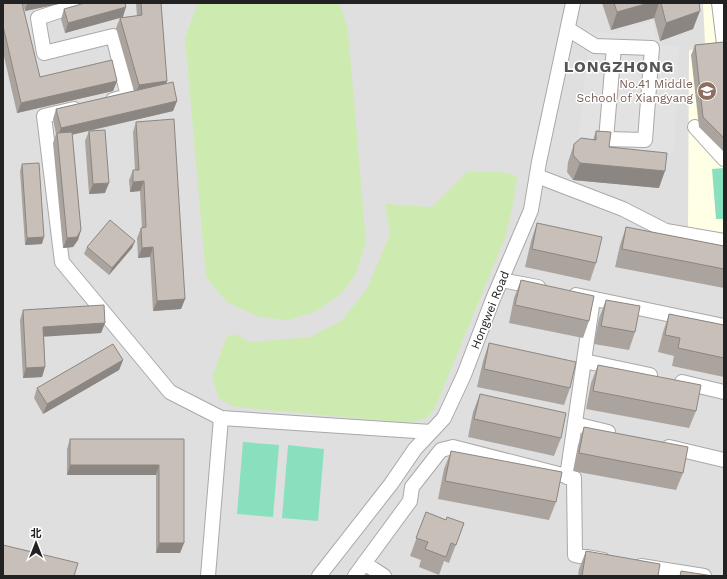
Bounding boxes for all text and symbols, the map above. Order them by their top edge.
district label: LONGZHONG [564,57,674,76]
place label: No.41 Middle School of Xiangyang [576,77,694,105]
school or university icon: No.41 Middle School of Xiangyang [696,80,718,102]
street label: Hongwei Road [468,269,512,351]
north arrow [16,523,56,563]
text: 北 [31,527,42,540]

